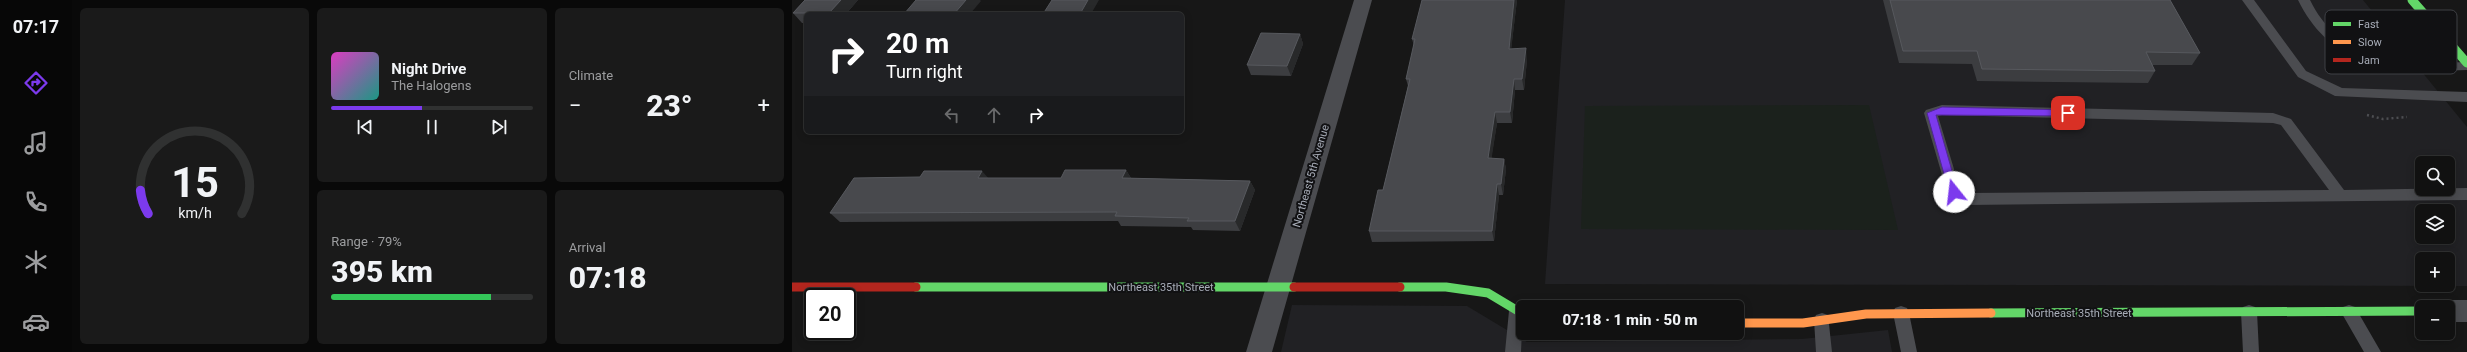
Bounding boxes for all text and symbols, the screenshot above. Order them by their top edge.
legend [2325,10,2457,74]
text: 07:17 [13,16,59,37]
text: Fast [2358,18,2380,31]
text: 20 m [886,27,949,60]
icon: right [820,28,872,80]
text: Slow [2358,36,2382,49]
text: Jam [2358,54,2380,67]
text: Night Drive [391,60,466,78]
text: Turn right [886,61,963,82]
text: Climate [569,68,613,83]
icon: directions [22,69,50,97]
text: The Halogens [391,78,471,93]
text: 23° [646,88,693,123]
text: − [569,93,581,118]
text: + [758,93,770,118]
pin [2051,96,2085,130]
icon: arrive [2057,102,2079,124]
icon: left [941,104,963,126]
icon: ahead [983,104,1005,126]
icon: right [1025,104,1047,126]
icon: previous [354,116,376,138]
icon: pause [421,116,443,138]
icon: next [488,116,510,138]
street label: Northeast 5th Avenue [1290,123,1332,229]
icon: music [22,129,50,157]
map controls [2415,156,2455,340]
button: search [2415,156,2455,196]
text: 15 [171,158,219,207]
position arrow [1933,171,1975,213]
icon: phone [22,188,50,216]
button: layers [2415,204,2455,244]
text: km/h [178,205,211,221]
text: Range · 79% [331,234,402,249]
text: Arrival [569,240,606,255]
icon: climate [22,248,50,276]
button: + [2415,252,2455,292]
text: 395 km [331,254,433,289]
text: 07:18 [569,260,647,295]
street label: Northeast 35th Street [1108,281,1214,294]
speed limit sign: 20 [804,288,856,340]
button: − [2415,300,2455,340]
street label: Northeast 35th Street [2026,307,2132,320]
icon: car [22,308,50,336]
text: 07:18 · 1 min · 50 m [1562,311,1698,329]

